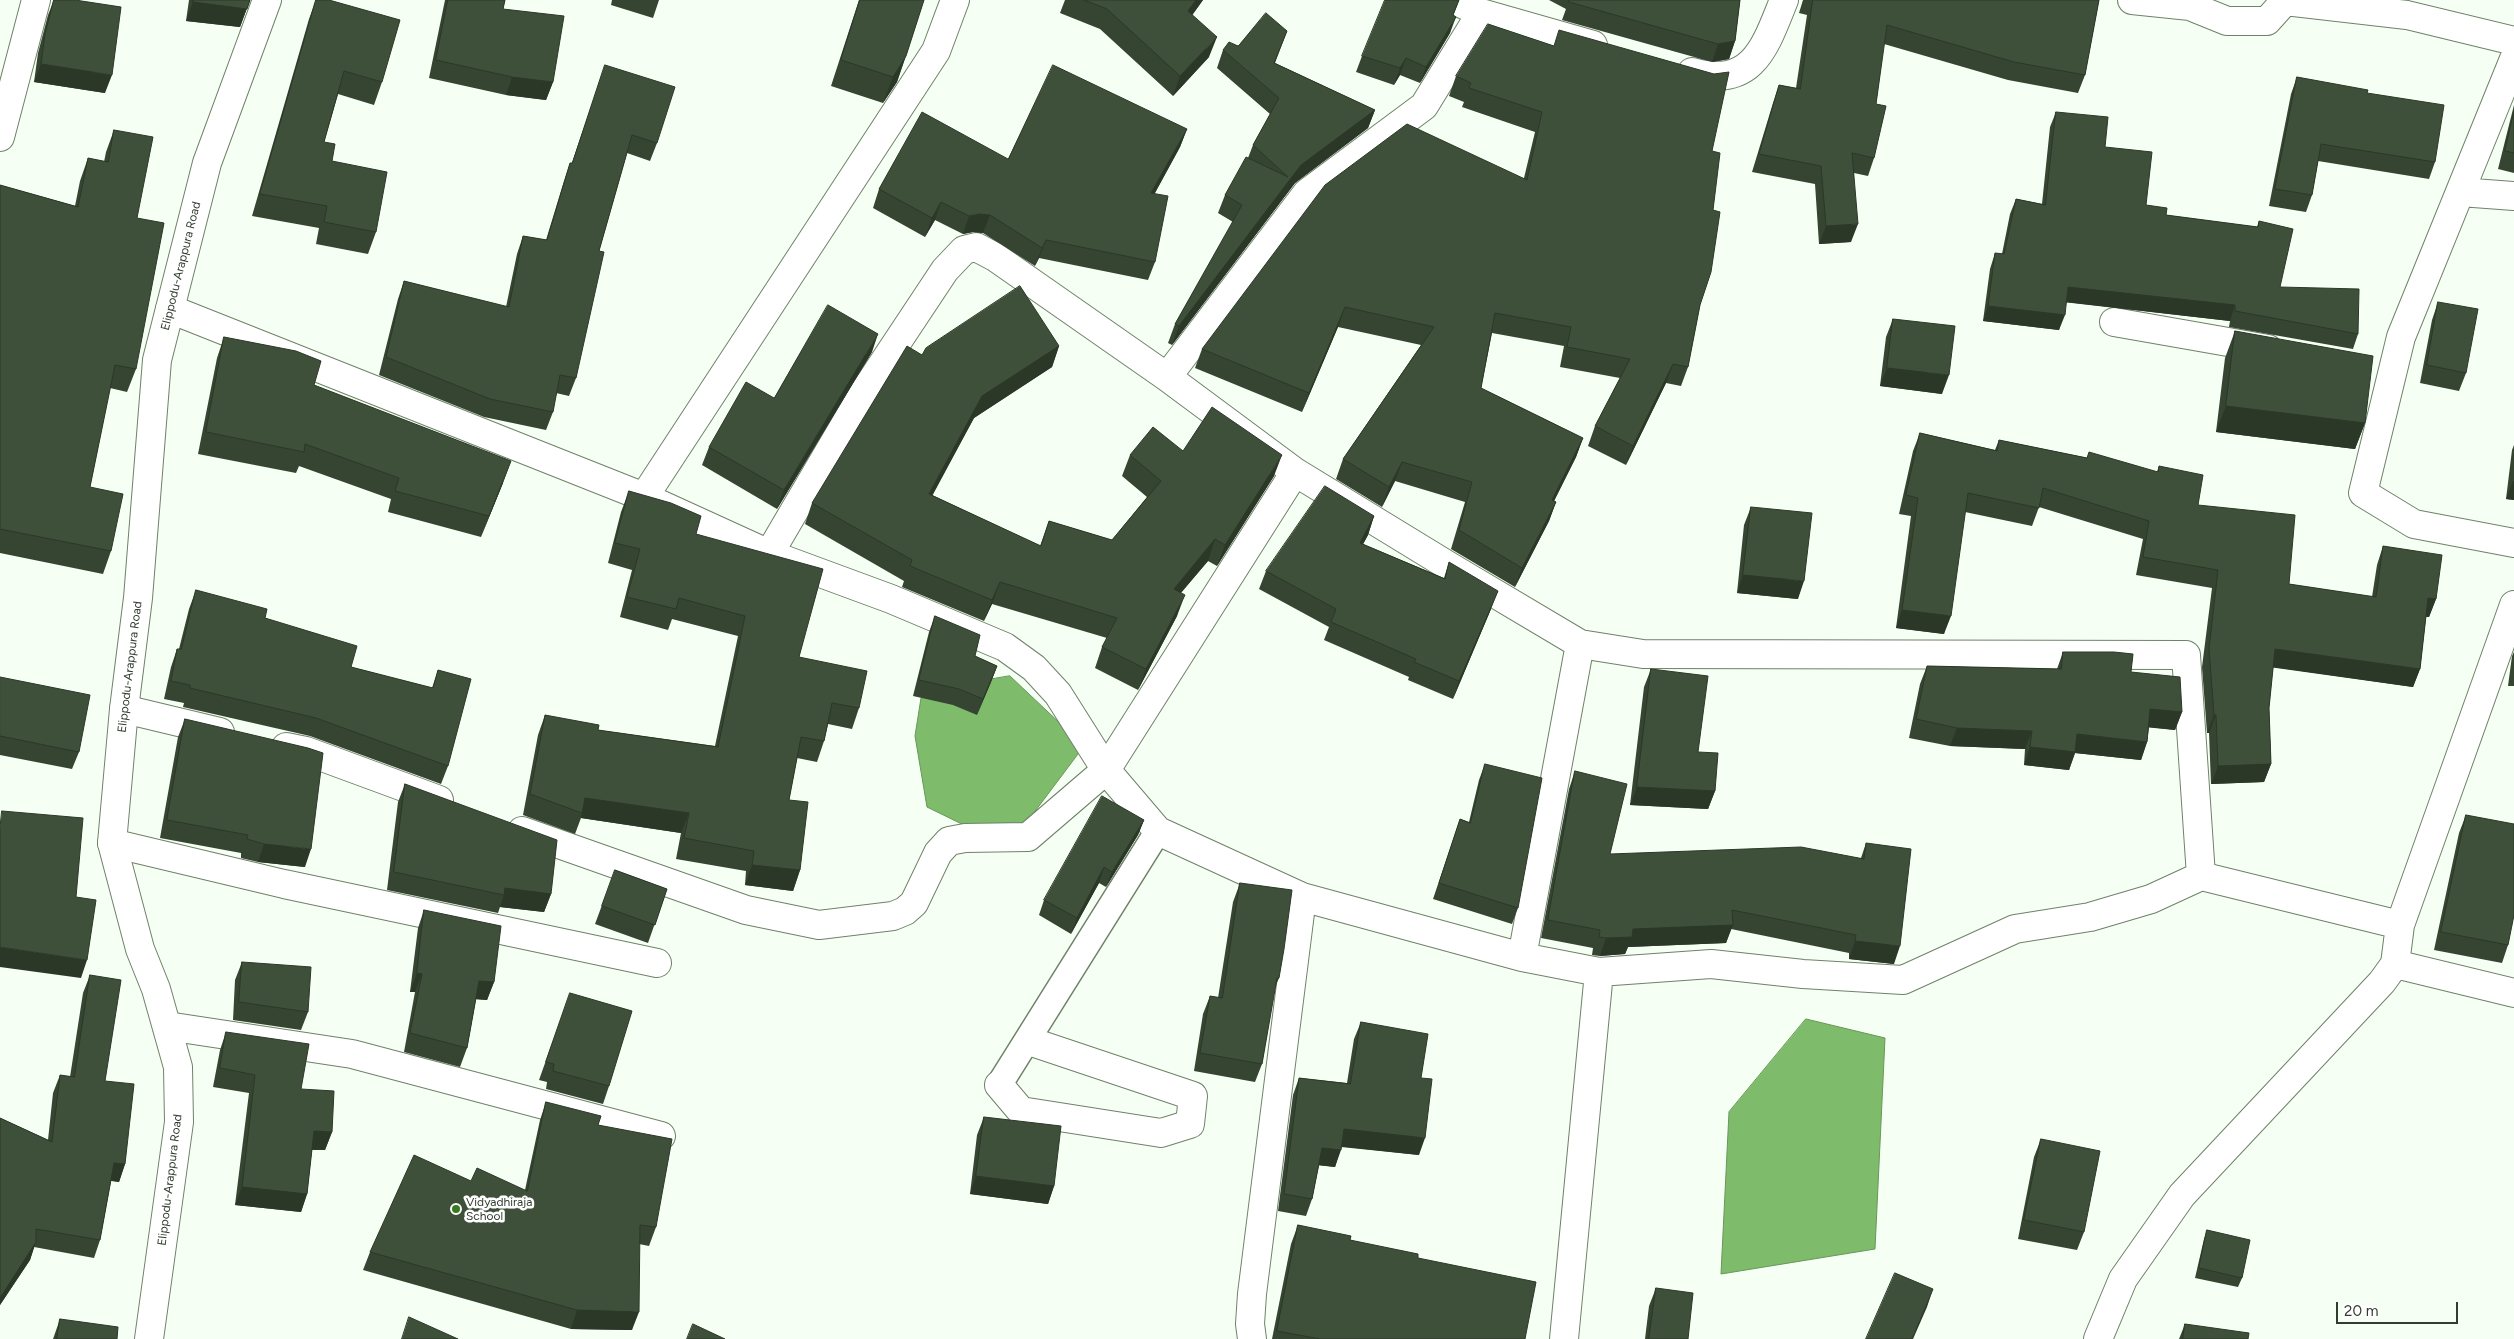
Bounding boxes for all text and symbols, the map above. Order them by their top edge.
street label: Elippodu-Arappura Road [158,200,204,332]
street label: Elippodu-Arappura Road [115,600,145,734]
street label: Elippodu-Arappura Road [155,1113,185,1247]
place label: Vidyadhiraja School [466,1195,532,1223]
marker: Vidyadhiraja School [450,1203,462,1215]
scale bar [2339,1292,2462,1324]
text: 20 m [2344,1302,2378,1320]

